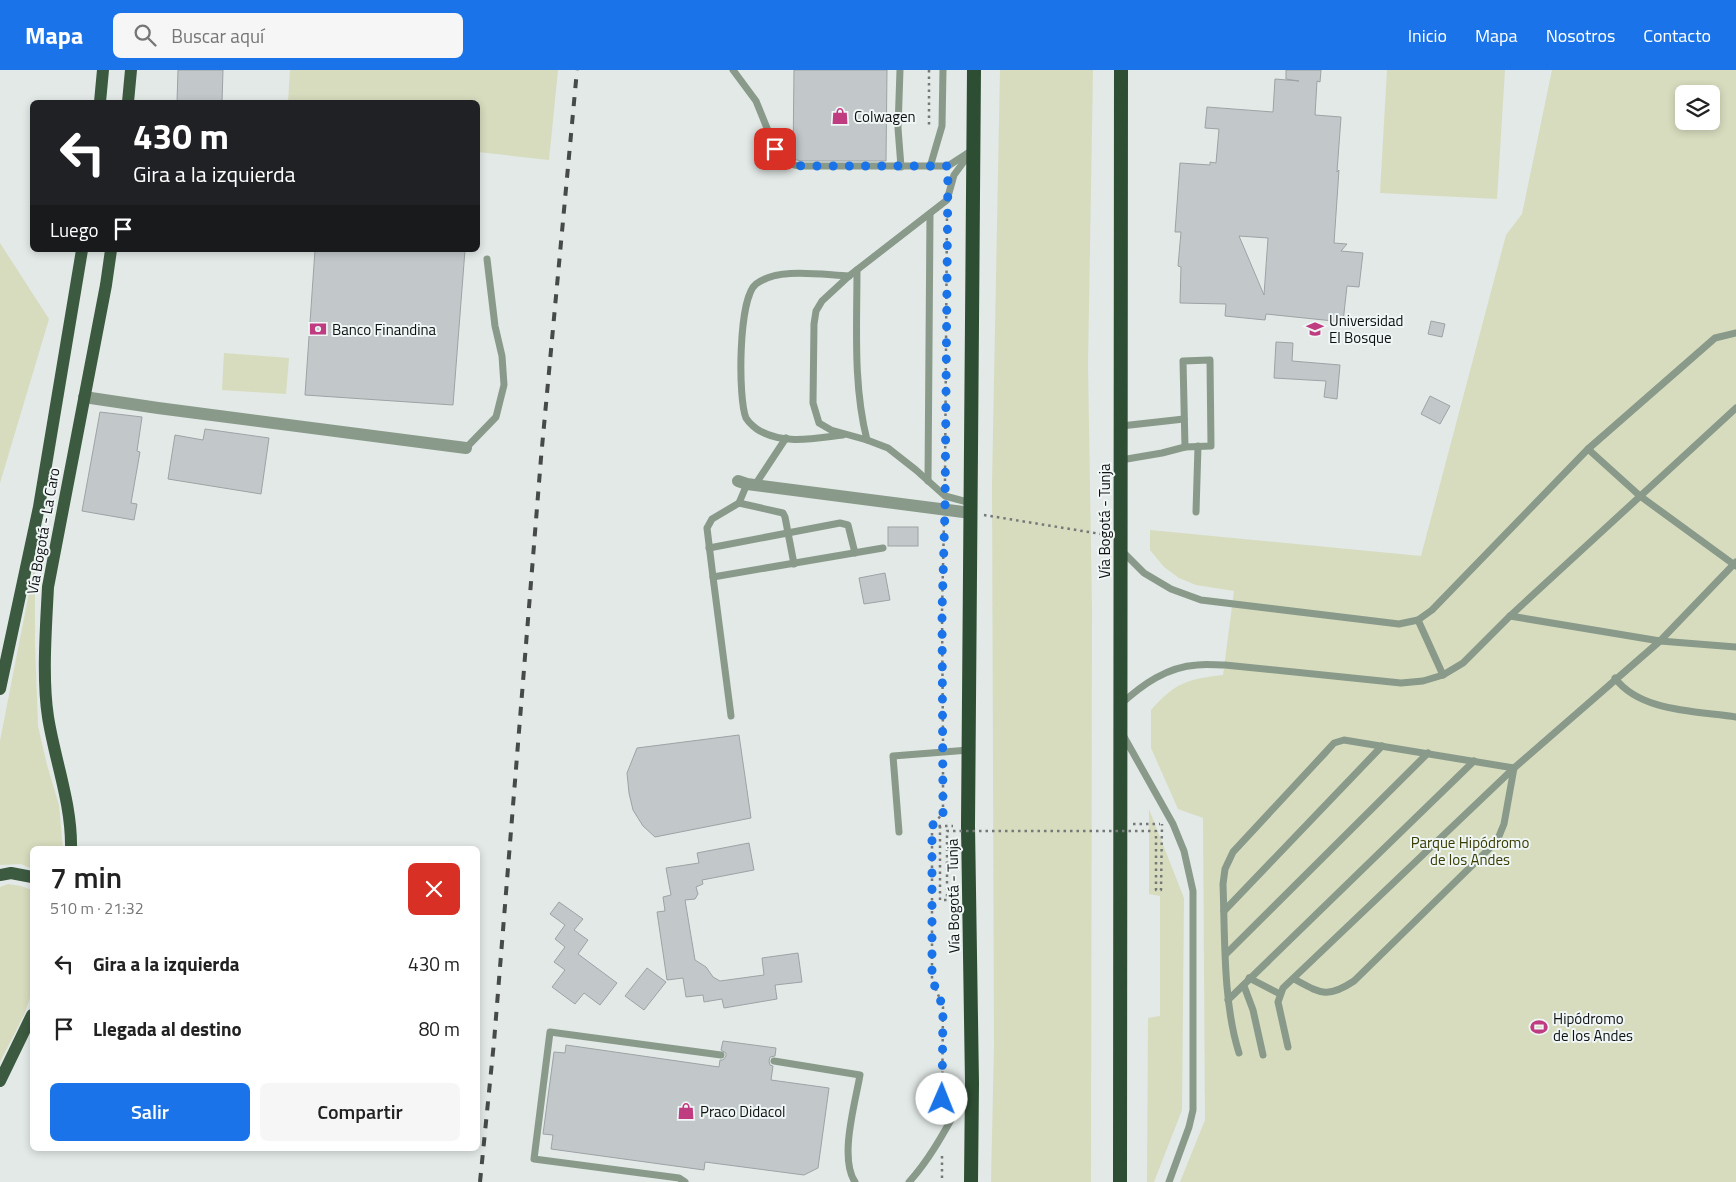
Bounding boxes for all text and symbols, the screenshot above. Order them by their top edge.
search box [113,13,463,58]
text: Mapa [25,17,83,53]
icon: search [131,21,159,49]
text: Buscar aquí [171,21,264,50]
text: Inicio [1408,22,1447,49]
text: Mapa [1475,22,1518,49]
text: Nosotros [1546,22,1615,49]
text: Contacto [1643,22,1711,49]
map controls [1675,85,1720,130]
button: layers [1675,85,1720,130]
place label: Colwagen [854,105,916,128]
shop icon: Colwagen [830,106,850,126]
text: 430 m [133,109,229,163]
icon: left [50,120,115,185]
pin [754,128,796,170]
icon: arrive [761,135,789,163]
text: Gira a la izquierda [133,157,296,191]
text: Luego [50,215,99,244]
icon: arrive [109,215,137,243]
place label: Universidad El Bosque [1329,309,1404,349]
place label: Banco Finandina [332,318,437,341]
bank icon: Banco Finandina [308,319,328,339]
school or university icon: Universidad El Bosque [1305,319,1325,339]
street label: Vía Bogotá - Tunja [1093,463,1116,578]
street label: Vía Bogotá - La Caro [21,466,65,596]
park label: Parque Hipódromo de los Andes [1411,831,1529,871]
street label: Vía Bogotá - Tunja [940,838,966,954]
text: 7 min [50,854,122,900]
button: close [408,863,460,915]
text: 510 m · 21:32 [50,896,144,920]
text: Gira a la izquierda [93,949,240,978]
text: 430 m [408,949,460,978]
icon: left [50,950,78,978]
place label: Hipódromo de los Andes [1553,1007,1633,1047]
text: Llegada al destino [93,1014,242,1043]
text: 80 m [419,1014,460,1043]
icon: arrive [50,1015,78,1043]
sports icon: Hipódromo de los Andes [1529,1017,1549,1037]
position arrow [915,1072,967,1124]
button: Salir [50,1083,250,1141]
button: Compartir [260,1083,460,1141]
place label: Praco Didacol [700,1100,786,1123]
shop icon: Praco Didacol [676,1101,696,1121]

